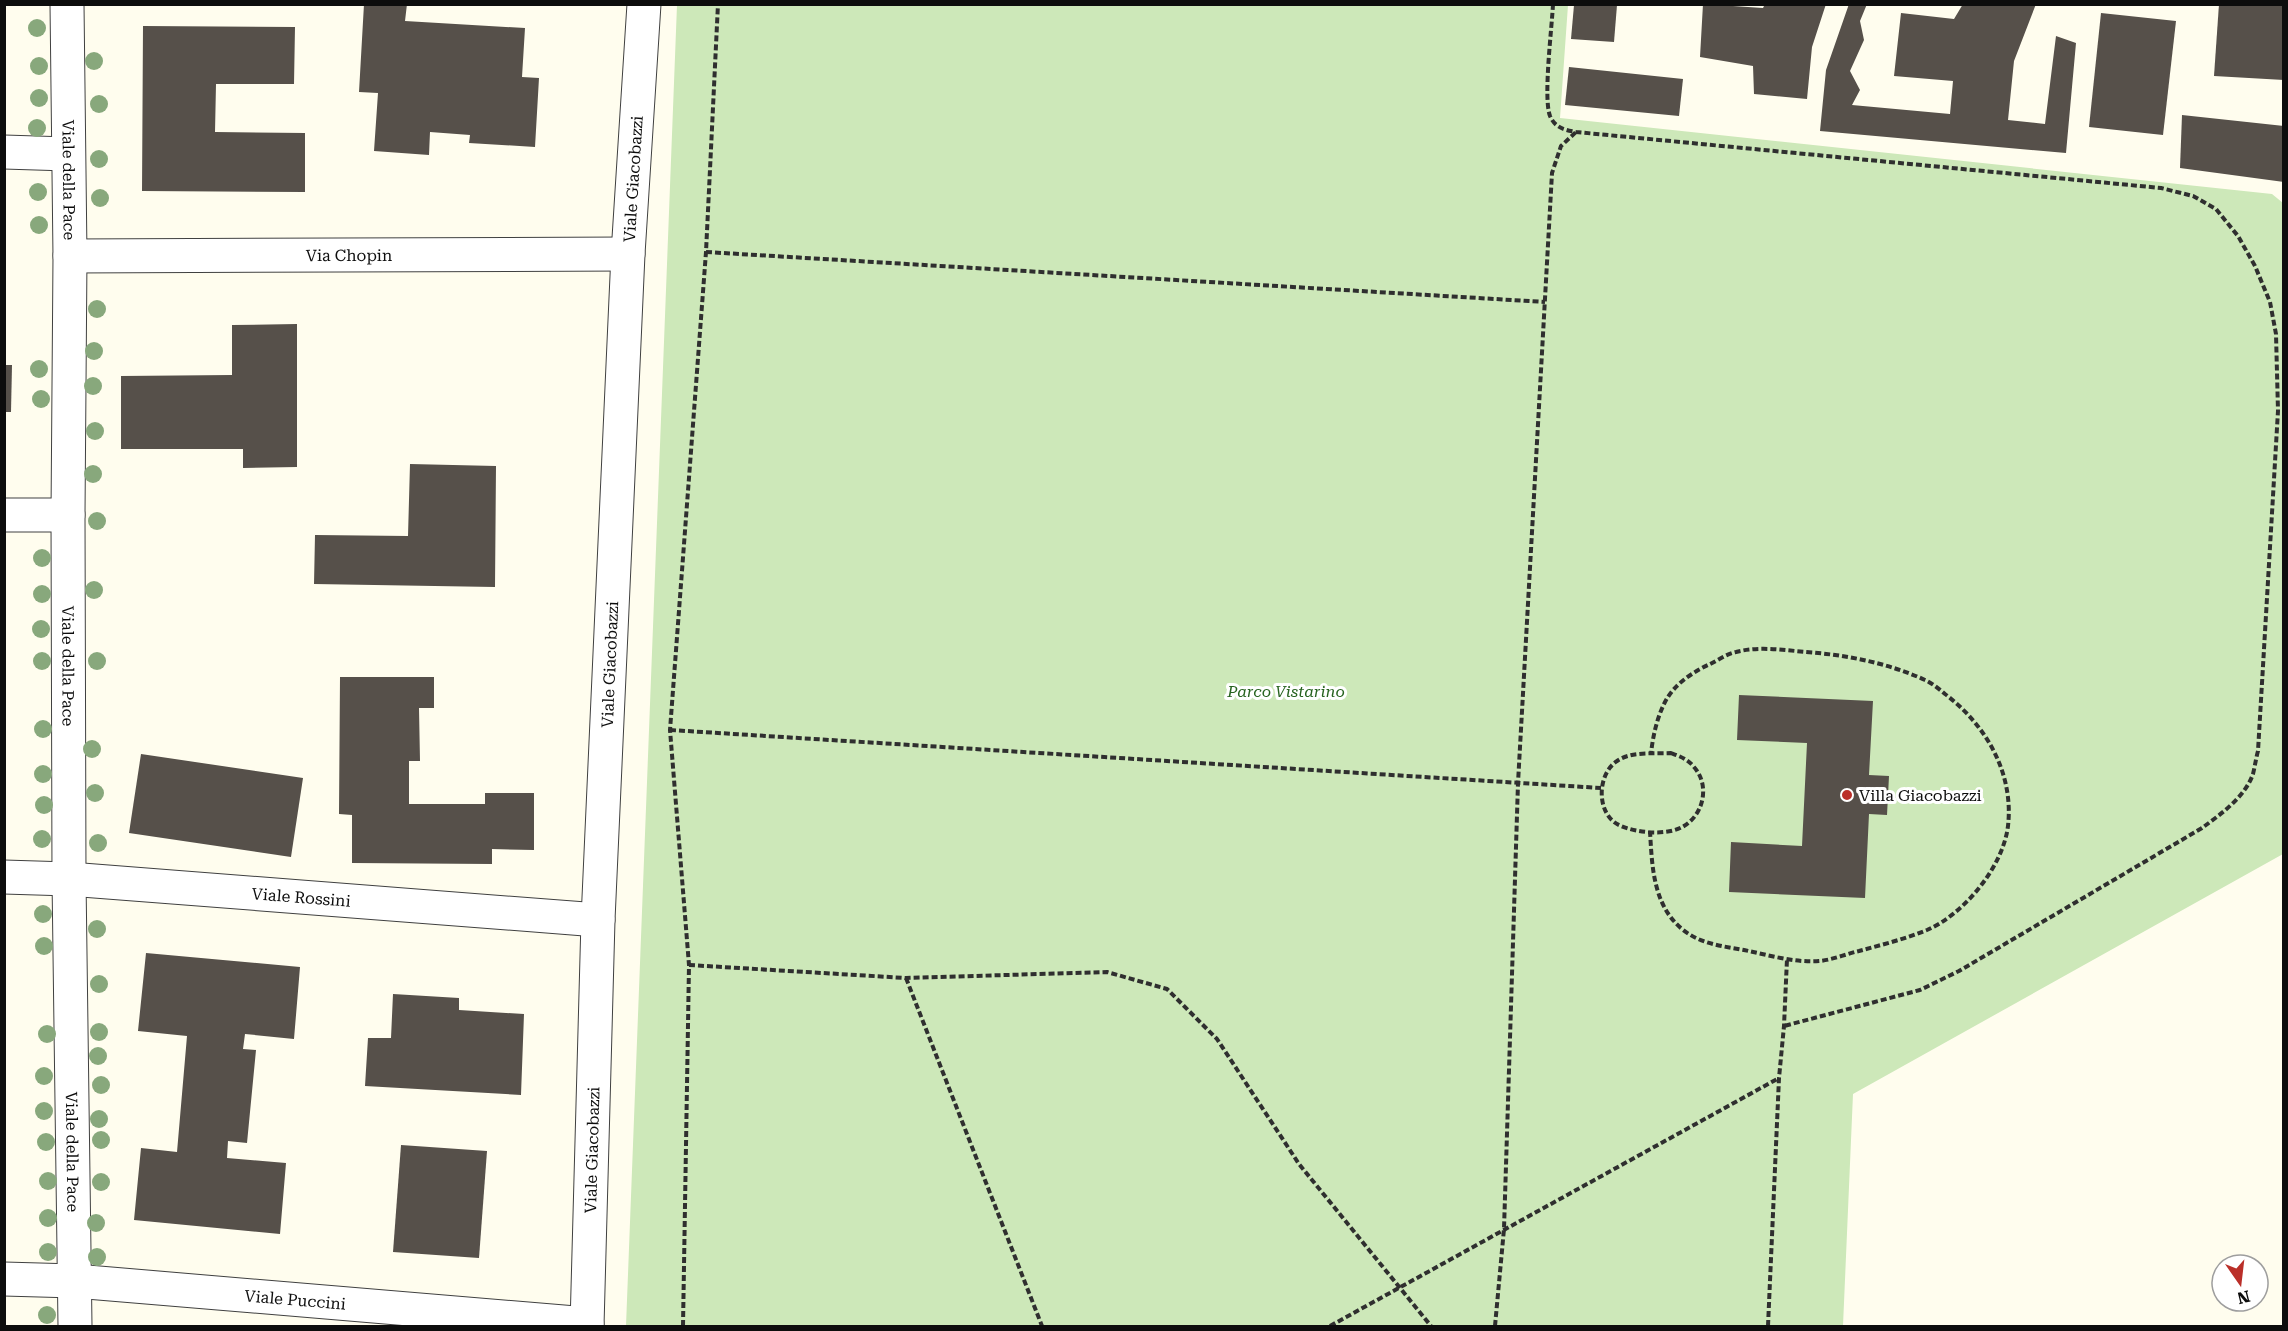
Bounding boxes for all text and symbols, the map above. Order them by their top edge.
street label: Viale Giacobazzi [619,115,646,243]
street label: Viale della Pace [59,120,79,241]
street label: Via Chopin [306,245,392,265]
street label: Viale Giacobazzi [597,601,622,728]
street label: Viale della Pace [59,606,78,726]
park label: Parco Vistarino [1226,682,1345,701]
place label: Villa Giacobazzi [1859,786,1982,805]
marker: Villa Giacobazzi [1840,788,1854,802]
street label: Viale Rossini [251,884,351,910]
street label: Viale Giacobazzi [581,1086,603,1214]
street label: Viale della Pace [62,1092,83,1213]
north arrow [2210,1253,2270,1313]
street label: Viale Puccini [244,1286,347,1313]
text: N [2235,1286,2252,1308]

